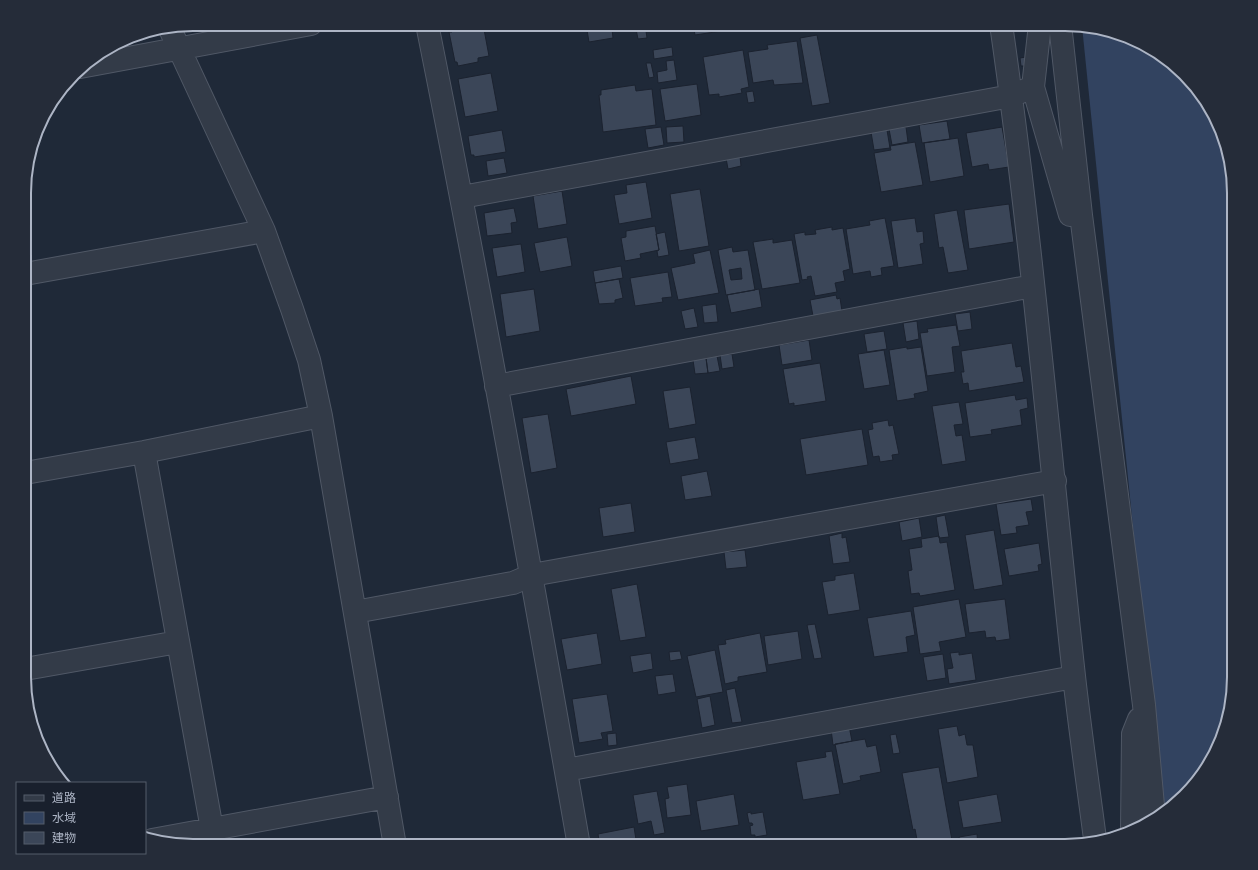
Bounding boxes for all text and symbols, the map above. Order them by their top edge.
legend [16,782,146,854]
text: 道路 [52,790,76,805]
text: 水域 [52,810,76,825]
text: 建物 [52,830,76,845]

